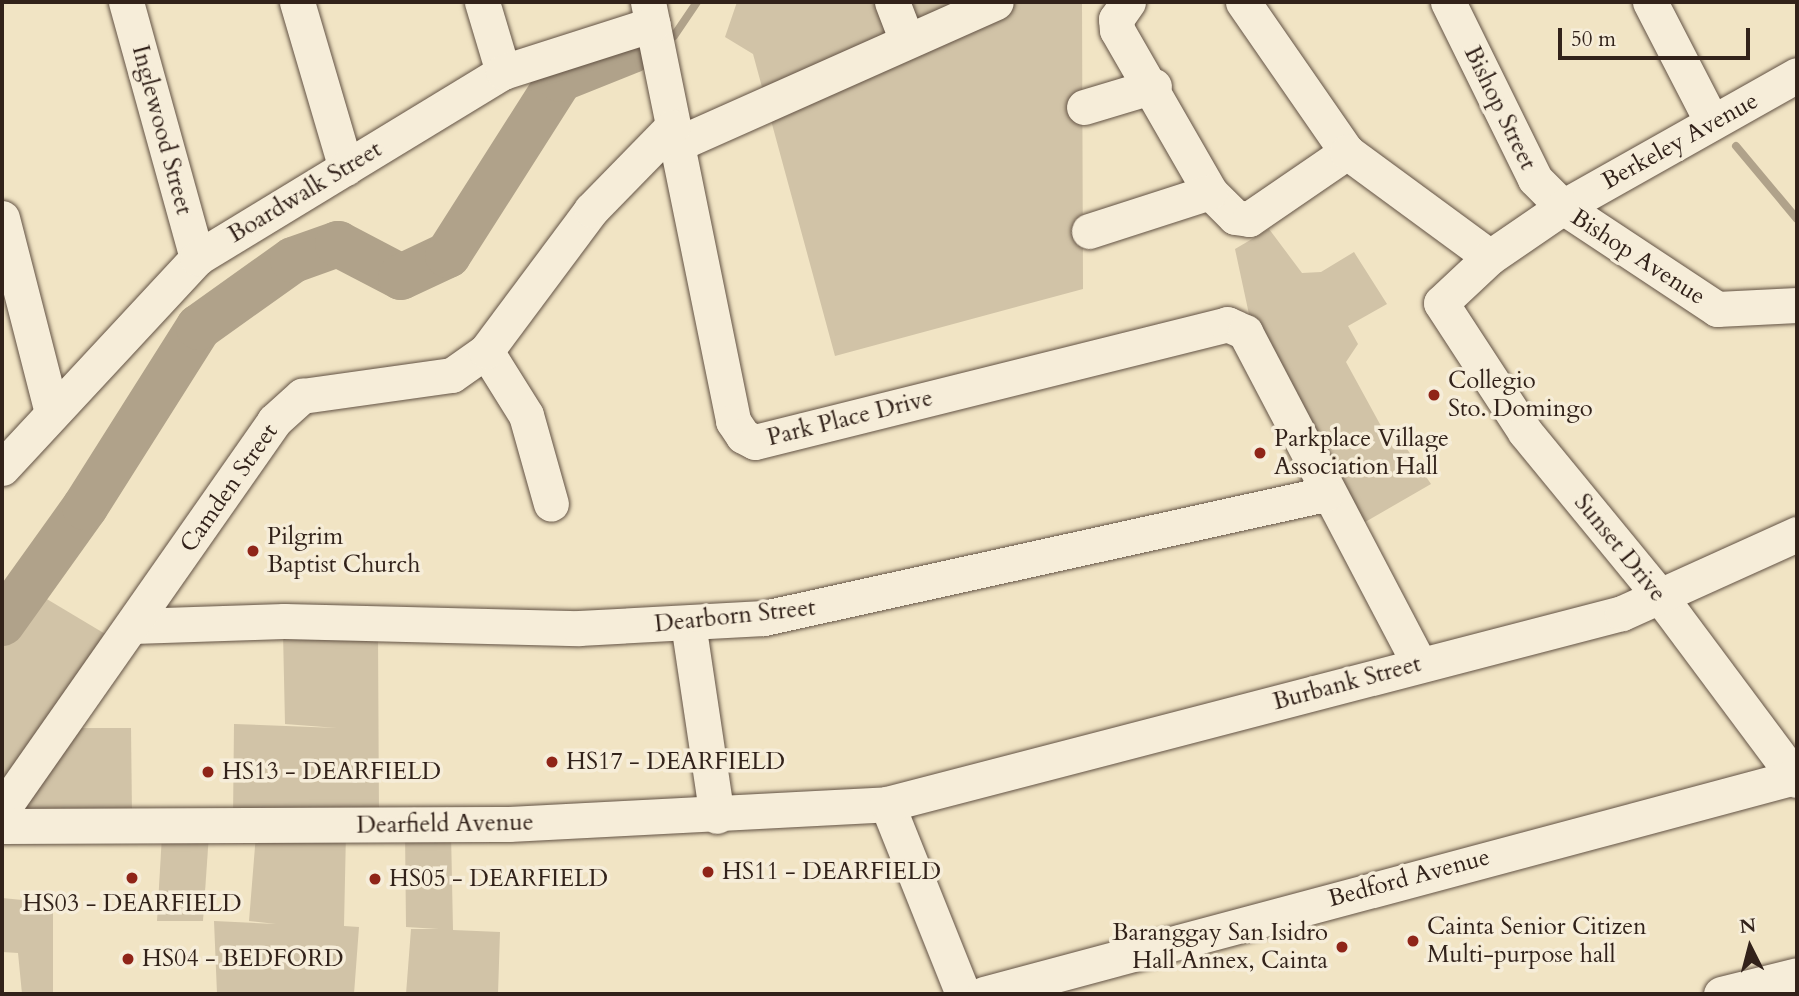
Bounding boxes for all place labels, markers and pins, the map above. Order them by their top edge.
place label: Collegio Sto. Domingo [1448,367,1593,423]
marker: Collegio Sto. Domingo [1426,387,1442,403]
place label: Parkplace Village Association Hall [1274,425,1449,481]
marker: Parkplace Village Association Hall [1252,445,1268,461]
place label: Pilgrim Baptist Church [267,523,420,579]
marker: Pilgrim Baptist Church [245,543,261,559]
place label: HS17 - DEARFIELD [566,748,785,776]
marker: HS17 - DEARFIELD [544,754,560,770]
place label: HS13 - DEARFIELD [222,758,441,786]
marker: HS13 - DEARFIELD [200,764,216,780]
place label: HS11 - DEARFIELD [722,858,941,886]
marker: HS11 - DEARFIELD [700,864,716,880]
place label: HS05 - DEARFIELD [389,865,608,893]
marker: HS03 - DEARFIELD [124,870,140,886]
marker: HS05 - DEARFIELD [367,871,383,887]
place label: HS03 - DEARFIELD [23,890,241,918]
place label: Cainta Senior Citizen Multi-purpose hall [1427,913,1647,969]
place label: Baranggay San Isidro Hall Annex, Cainta [1112,919,1328,975]
marker: Cainta Senior Citizen Multi-purpose hall [1405,933,1421,949]
marker: Baranggay San Isidro Hall Annex, Cainta [1334,939,1350,955]
place label: HS04 - BEDFORD [142,945,343,973]
marker: HS04 - BEDFORD [120,951,136,967]

